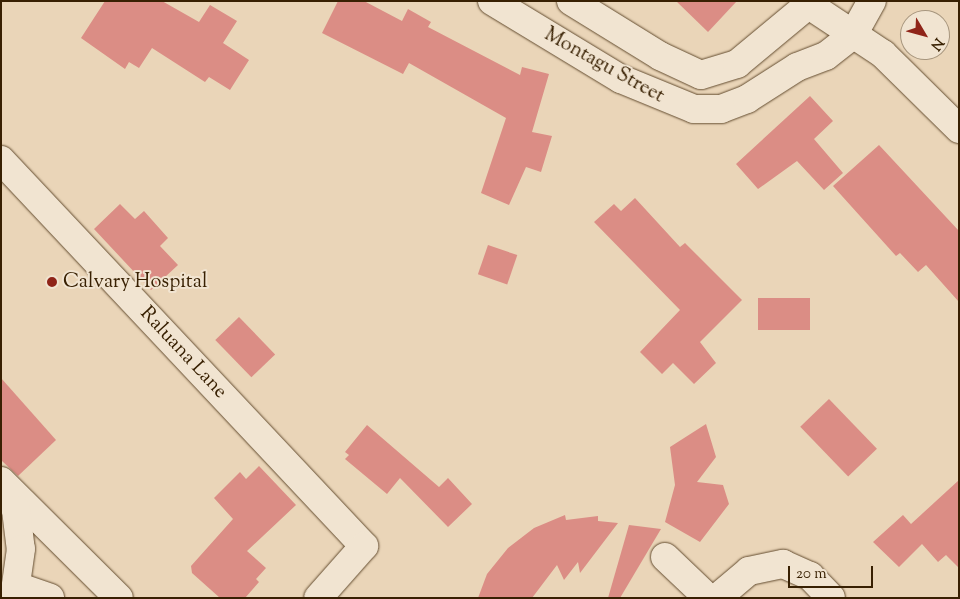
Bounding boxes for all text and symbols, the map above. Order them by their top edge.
north arrow [900,10,950,60]
street label: Montagu Street [540,23,668,109]
text: N [925,33,948,54]
place label: Calvary Hospital [63,270,207,294]
marker: Calvary Hospital [45,275,59,289]
street label: Raluana Lane [134,302,232,404]
scale bar [790,556,875,588]
text: 20 m [796,564,827,585]

